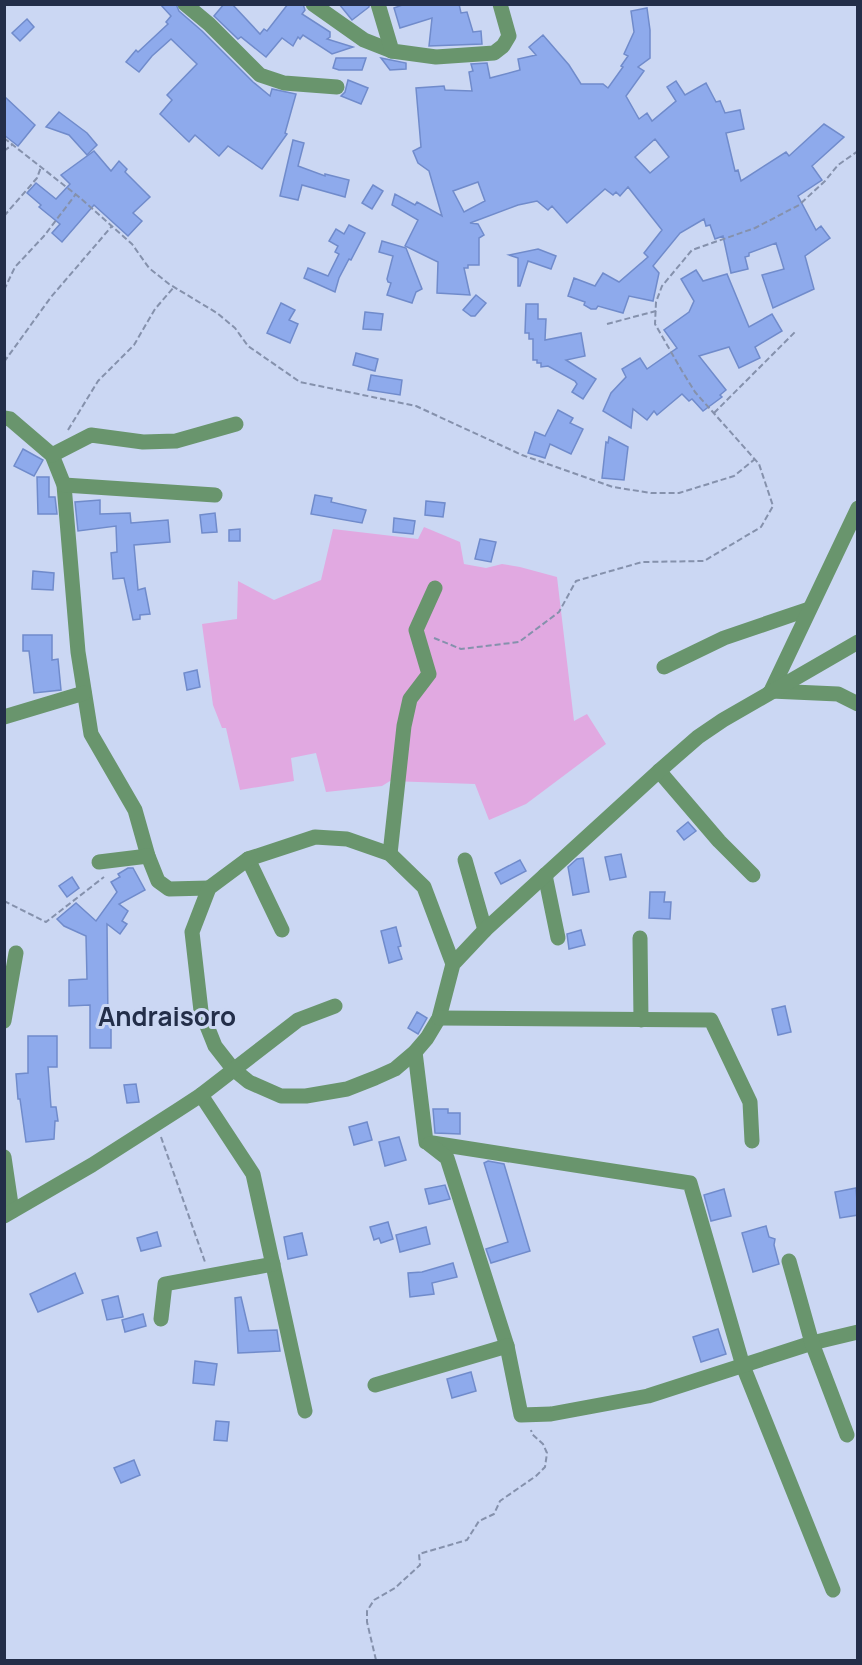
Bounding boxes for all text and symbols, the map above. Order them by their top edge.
district label: Andraisoro [98,998,236,1034]

